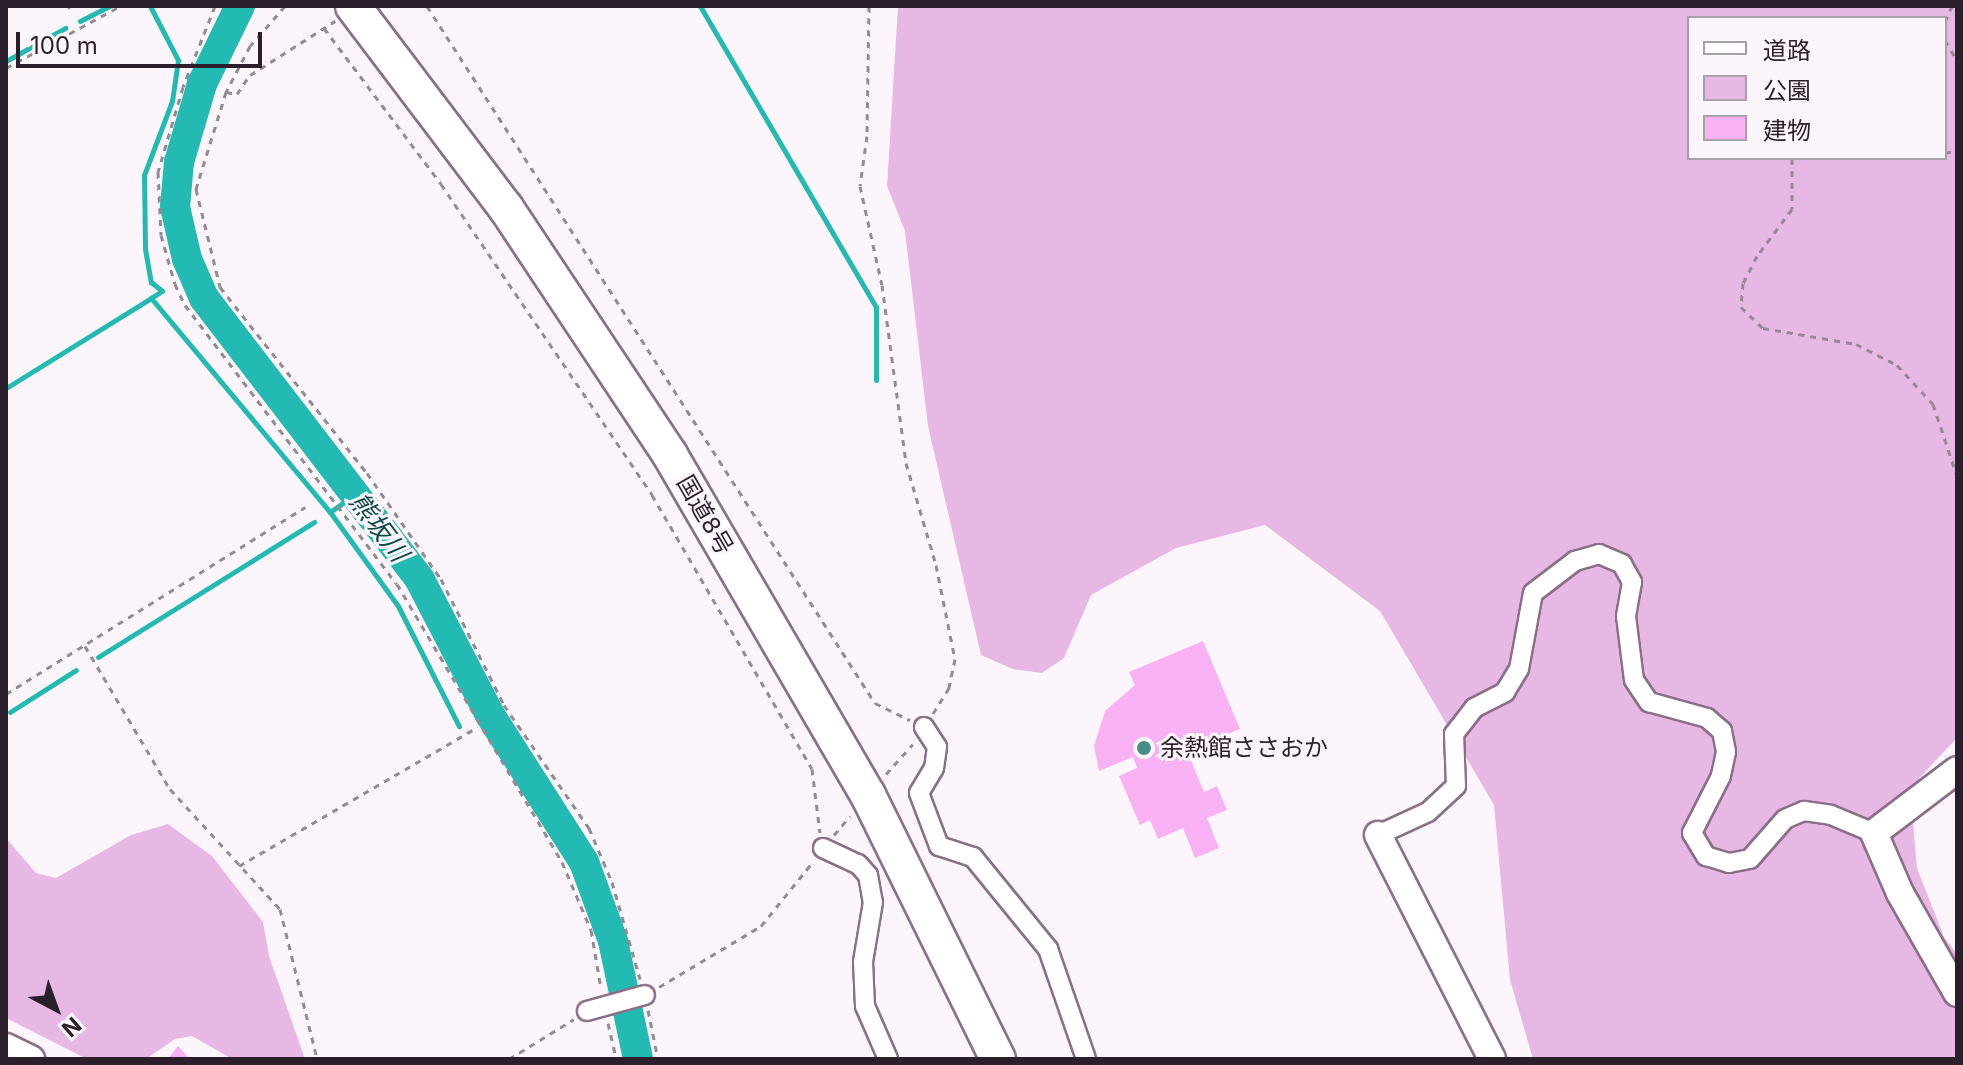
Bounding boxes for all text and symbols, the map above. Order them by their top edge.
scale bar [20,16,266,66]
legend [1687,16,1947,160]
text: 100 m [30,31,98,60]
text: 道路 [1763,36,1811,65]
text: 公園 [1763,76,1811,105]
text: 建物 [1763,116,1811,145]
street label: 国道8号 [671,470,739,560]
water label: 熊坂川 [343,486,415,568]
place label: 余熱館ささおか [1160,734,1328,762]
marker: 余熱館ささおか [1135,739,1153,757]
north arrow [16,969,96,1049]
text: N [57,1012,87,1042]

